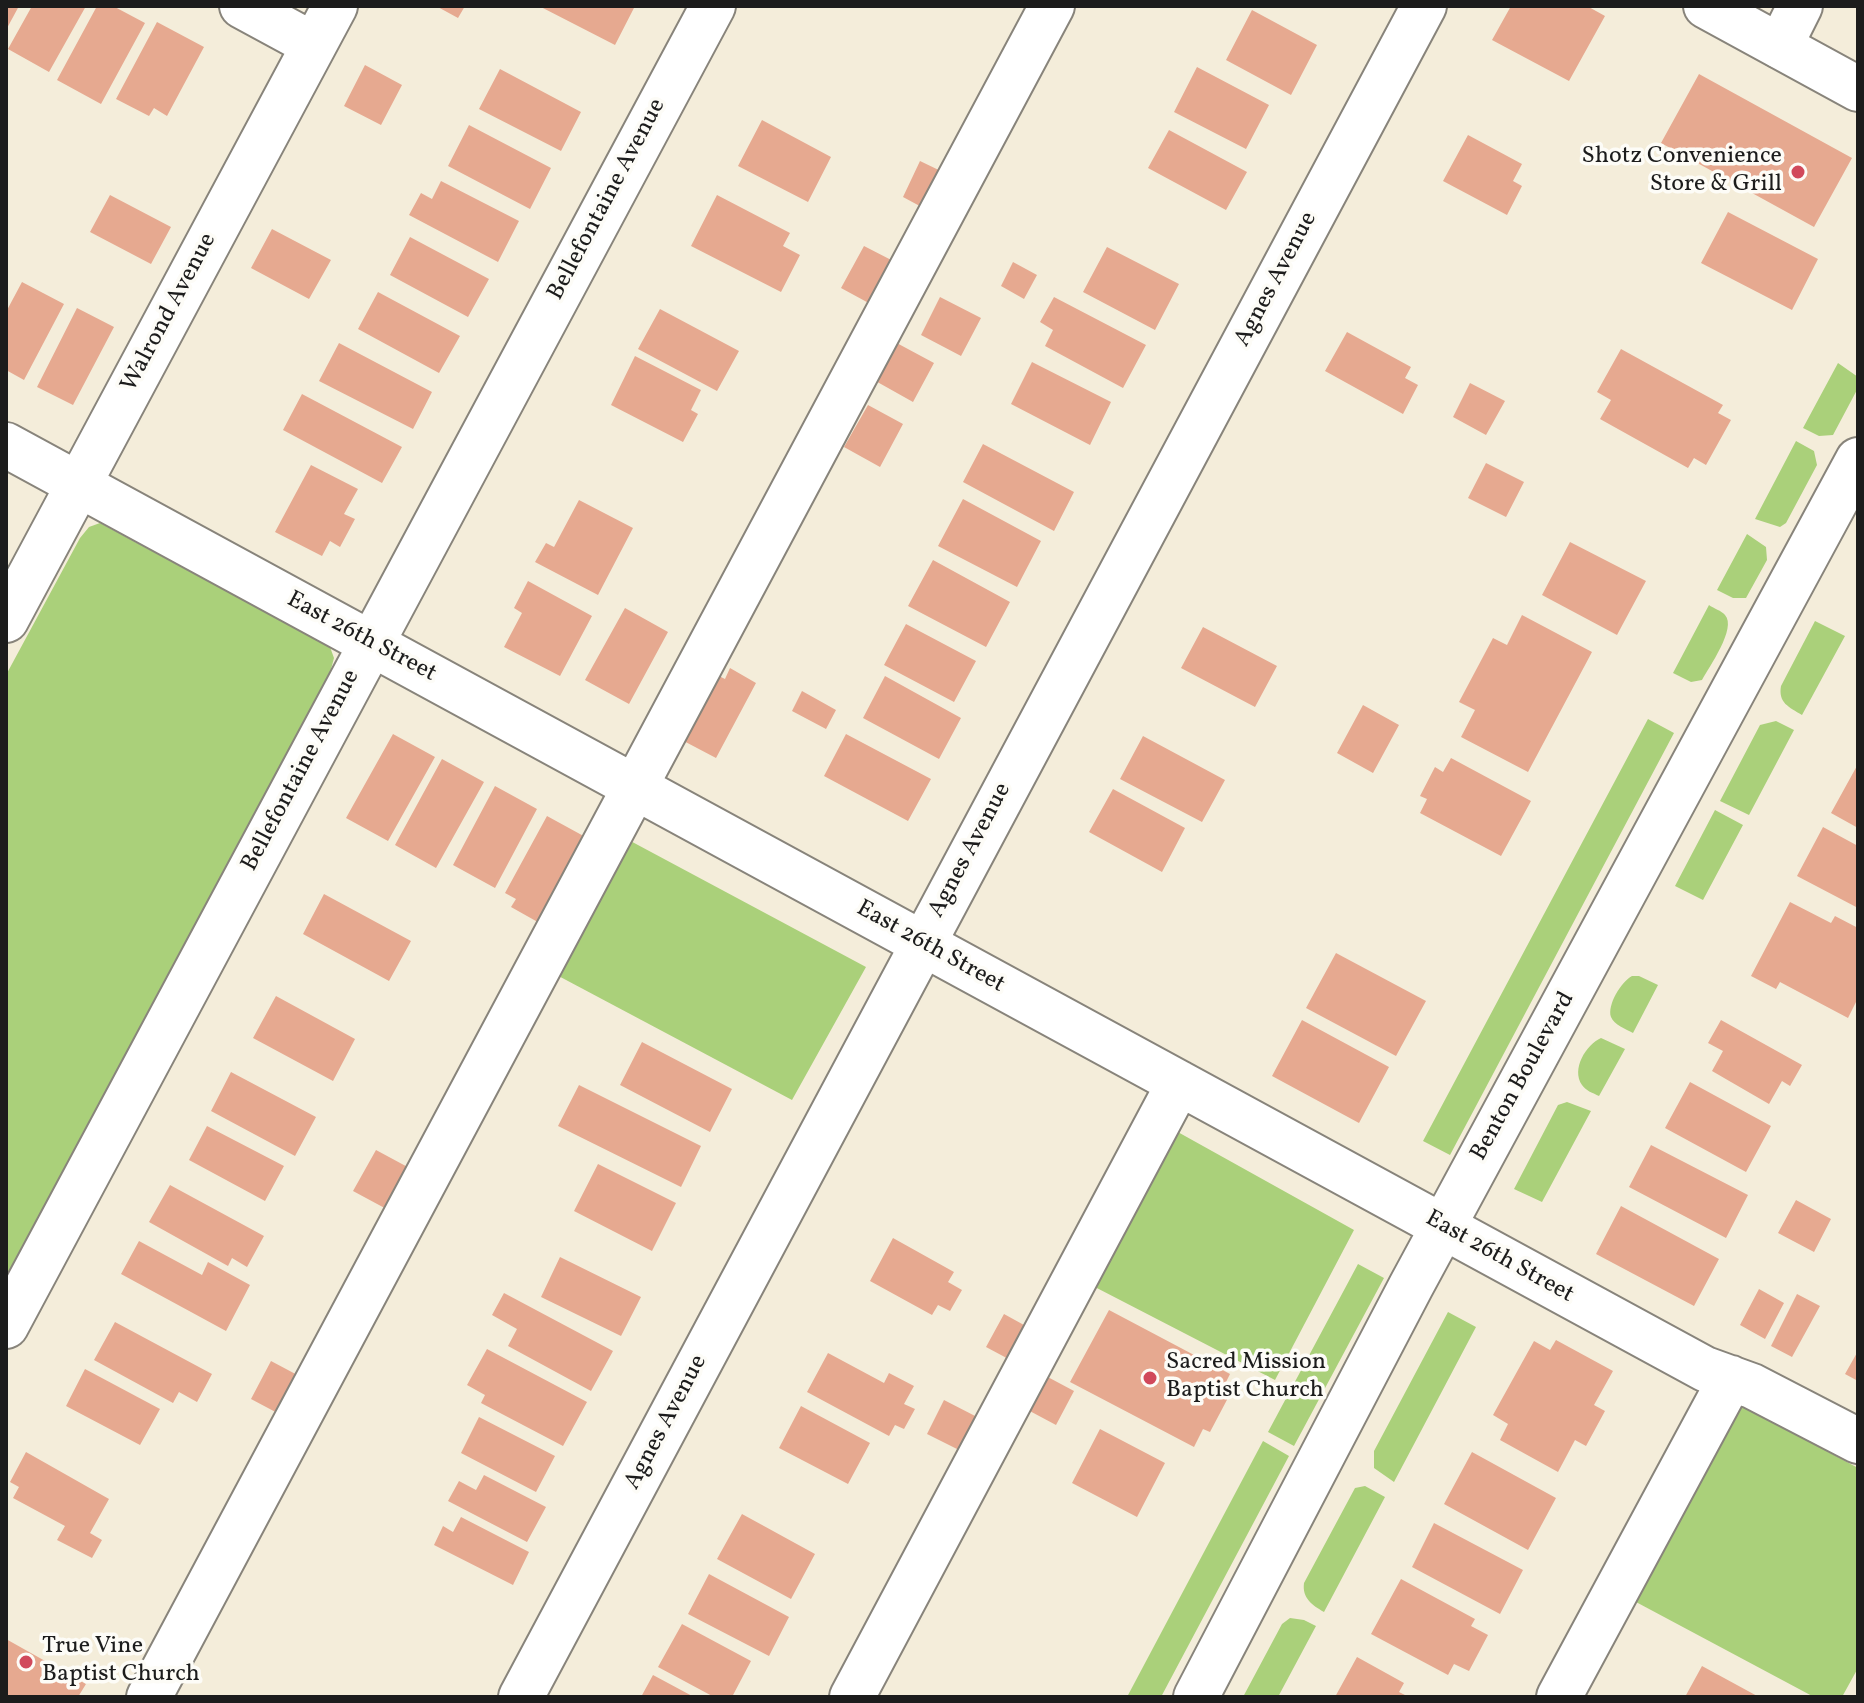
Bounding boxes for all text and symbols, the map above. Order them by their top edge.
street label: Bellefontaine Avenue [543,94,673,306]
place label: Shotz Convenience Store & Grill [1581,144,1782,200]
marker: Shotz Convenience Store & Grill [1789,163,1807,181]
street label: Agnes Avenue [1229,208,1325,352]
street label: Walrond Avenue [116,229,224,397]
street label: East 26th Street [281,586,441,690]
street label: Bellefontaine Avenue [237,665,367,877]
street label: Agnes Avenue [923,779,1019,923]
street label: East 26th Street [851,895,1009,1001]
street label: Benton Boulevard [1466,988,1582,1166]
street label: East 26th Street [1420,1205,1578,1311]
place label: Sacred Mission Baptist Church [1166,1350,1326,1406]
street label: Agnes Avenue [619,1351,715,1495]
marker: Sacred Mission Baptist Church [1141,1369,1159,1387]
place label: True Vine Baptist Church [42,1634,200,1690]
marker: True Vine Baptist Church [17,1653,35,1671]

